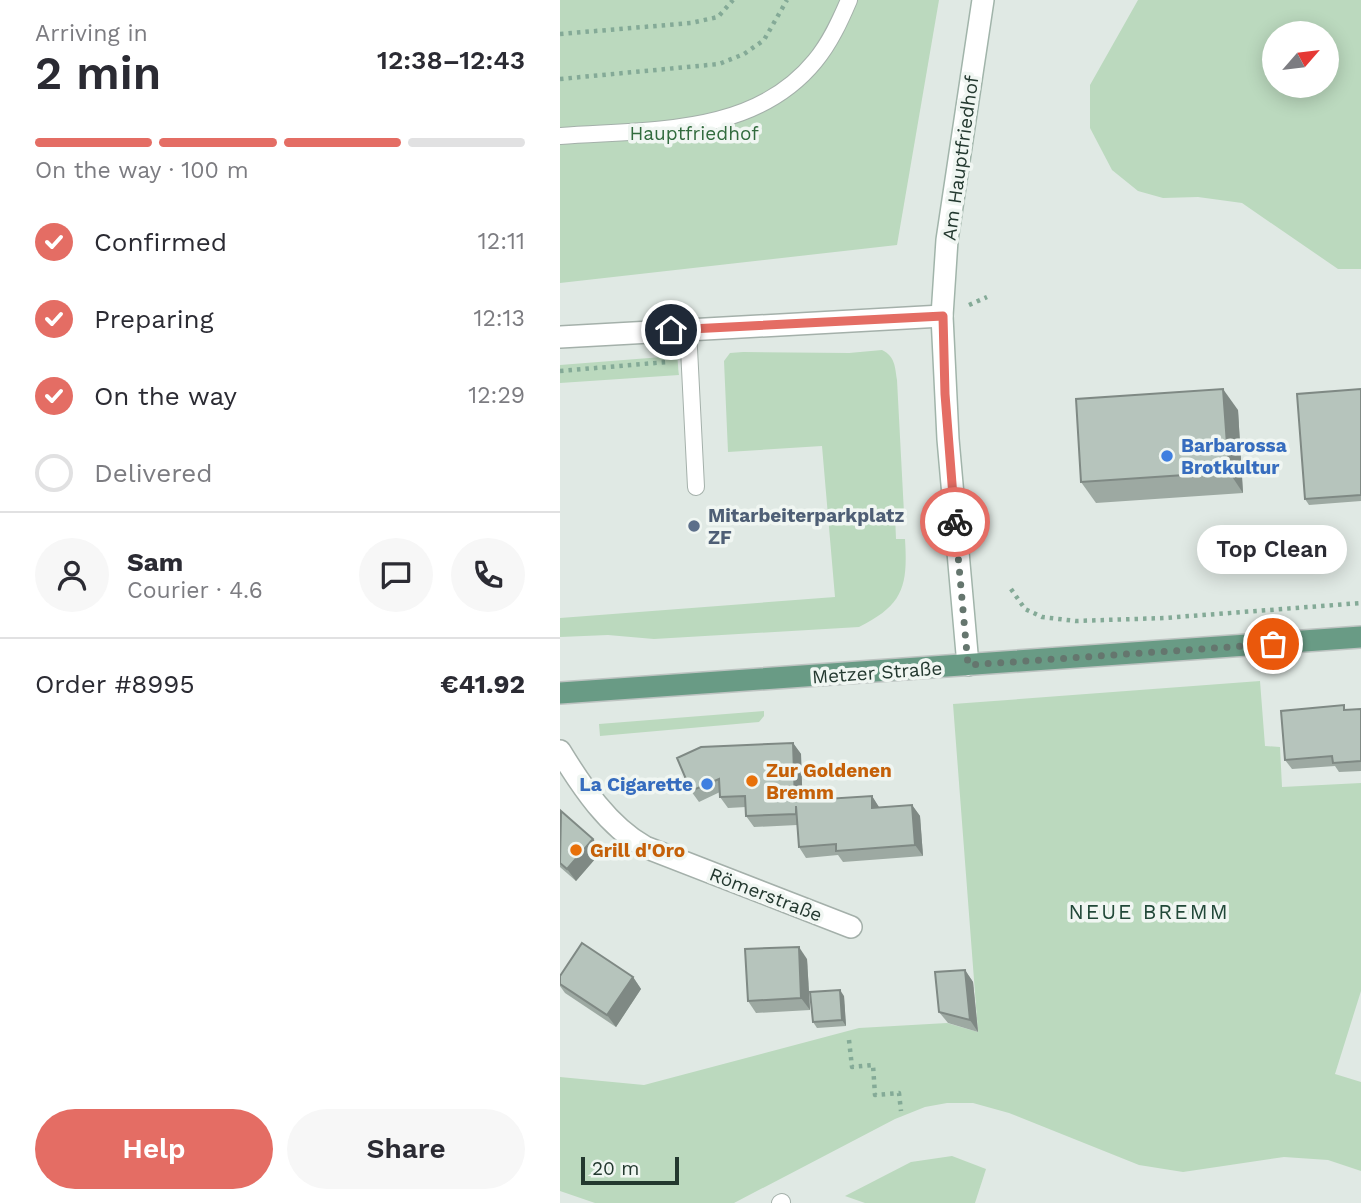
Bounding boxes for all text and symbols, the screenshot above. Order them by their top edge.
text: Arriving in [35,20,148,47]
north arrow [1262,21,1339,98]
map controls [1262,21,1339,98]
text: 12:38–12:43 [377,45,525,75]
text: 2 min [35,46,161,100]
street label: Am Hauptfriedhof [938,74,984,242]
park label: Hauptfriedhof [629,122,759,145]
text: On the way · 100 m [35,157,249,184]
icon: check [35,223,73,261]
text: Confirmed [94,227,227,257]
text: 12:11 [478,228,525,255]
icon: check [35,300,73,338]
pin [641,300,701,360]
text: Preparing [94,304,214,334]
text: 12:13 [473,305,525,332]
icon: home [652,311,690,349]
icon: check [35,377,73,415]
text: On the way [94,381,237,411]
text: 12:29 [468,382,525,409]
place label: Barbarossa Brotkultur [1181,434,1287,479]
marker: Barbarossa Brotkultur [1159,448,1175,464]
text: Delivered [94,458,213,488]
courier [920,487,990,557]
icon: bike [936,503,974,541]
place label: Mitarbeiterparkplatz ZF [708,504,904,549]
marker: Mitarbeiterparkplatz ZF [686,518,702,534]
callout: Top Clean [1198,525,1348,574]
text: Top Clean [1216,536,1328,563]
button: person [35,538,109,612]
button: chat [359,538,433,612]
button: phone [451,538,525,612]
text: Sam [127,547,183,577]
text: Courier · 4.6 [127,577,263,604]
pin [1243,614,1303,674]
icon: bag [1254,625,1292,663]
street label: Metzer Straße [811,656,943,689]
text: Order #8995 [35,669,195,699]
text: €41.92 [440,669,525,699]
place label: Zur Goldenen Bremm [766,759,892,804]
place label: La Cigarette [579,773,693,796]
marker: Zur Goldenen Bremm [744,773,760,789]
marker: La Cigarette [699,776,715,792]
place label: Grill d'Oro [590,839,685,862]
marker: Grill d'Oro [568,842,584,858]
street label: Römerstraße [706,862,826,927]
district label: NEUE BREMM [1068,899,1230,924]
button: Help [35,1109,273,1189]
button: Share [287,1109,525,1189]
scale bar [581,1154,679,1186]
text: 20 m [592,1157,639,1180]

